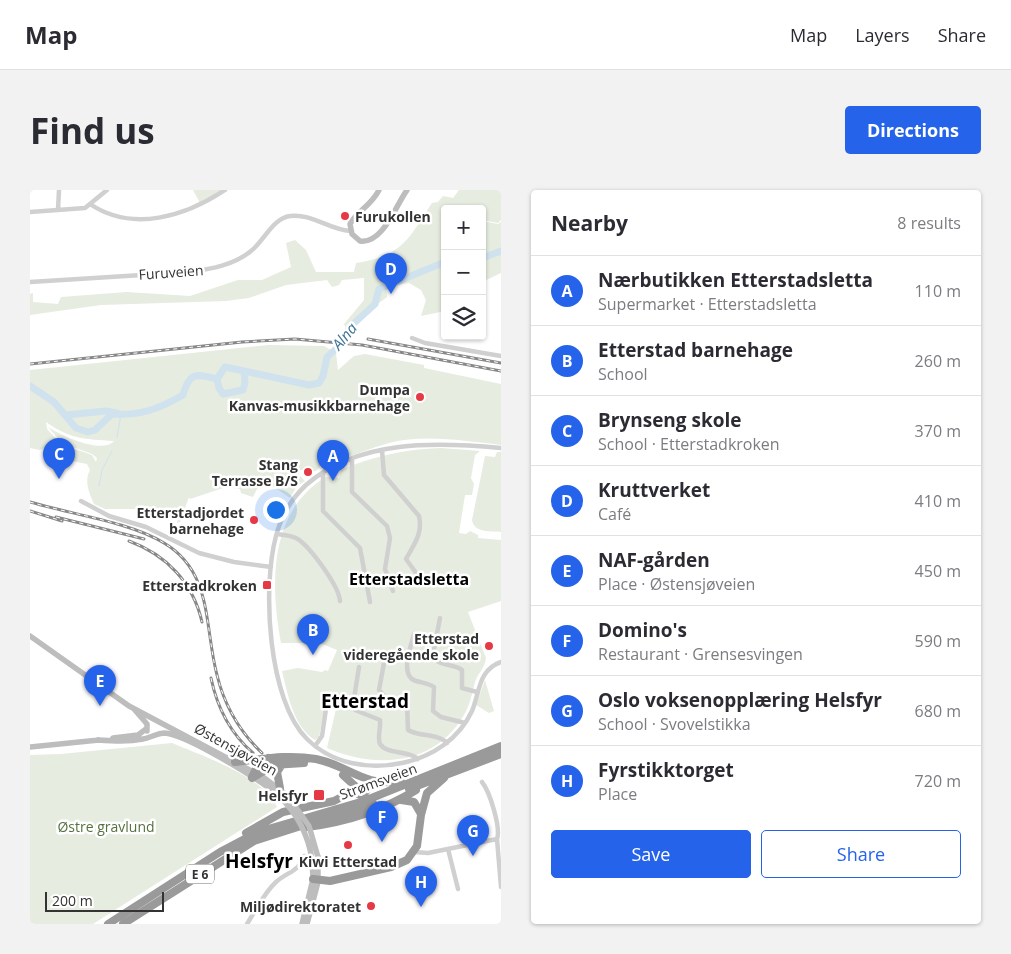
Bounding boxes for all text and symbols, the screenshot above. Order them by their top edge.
text: Map [25,18,77,51]
text: Map [790,23,827,47]
text: Layers [855,23,910,47]
text: Share [938,23,986,47]
button: Directions [845,106,981,154]
text: Find us [30,107,155,154]
map controls [441,205,486,340]
button: + [441,205,486,250]
place label: Furukollen [355,207,431,226]
text: Nearby [551,209,628,237]
marker: Furukollen [339,210,351,222]
text: 8 results [897,212,961,234]
button: − [441,250,486,295]
pin: D [375,253,407,294]
street label: Furuveien [138,260,204,284]
text: Nærbutikken Etterstadsletta [598,267,873,293]
text: A [561,280,573,302]
text: 110 m [915,280,961,302]
text: Supermarket · Etterstadsletta [598,293,817,315]
button: layers [441,295,486,340]
water label: Alna [326,318,361,354]
text: Etterstad barnehage [598,337,793,363]
text: B [562,350,572,372]
text: 260 m [915,350,961,372]
text: School [598,363,648,385]
place label: Dumpa Kanvas-musikkbarnehage [229,380,410,415]
marker: Dumpa Kanvas-musikkbarnehage [414,391,426,403]
text: Brynseng skole [598,407,742,433]
text: C [562,420,572,442]
text: 370 m [915,420,961,442]
text: School · Etterstadkroken [598,433,780,455]
pin: C [43,438,75,479]
pin: A [317,440,349,481]
place label: Stang Terrasse B/S [212,455,298,490]
marker: Stang Terrasse B/S [302,466,314,478]
text: Kruttverket [598,477,710,503]
text: D [561,490,573,512]
text: 410 m [915,490,961,512]
your location [263,497,289,523]
place label: Etterstadjordet barnehage [137,503,244,538]
text: Café [598,503,631,525]
marker: Etterstadjordet barnehage [248,514,260,526]
text: NAF-gården [598,547,710,573]
text: E [563,560,571,582]
text: 450 m [915,560,961,582]
district label: Etterstadsletta [349,568,469,590]
text: Place · Østensjøveien [598,573,755,595]
place label: Etterstadkroken [142,576,257,595]
marker: Etterstadkroken [261,579,273,591]
pin: B [297,614,329,655]
text: Domino's [598,617,687,643]
place label: Etterstad videregående skole [344,629,479,664]
text: F [563,630,571,652]
text: 590 m [915,630,961,652]
marker: Etterstad videregående skole [483,640,495,652]
text: Restaurant · Grensesvingen [598,643,803,665]
pin: E [84,665,116,706]
text: Oslo voksenopplæring Helsfyr [598,687,882,713]
district label: Etterstad [321,688,409,714]
text: G [561,700,573,722]
text: 680 m [915,700,961,722]
text: School · Svovelstikka [598,713,751,735]
street label: Østensjøveien [191,718,281,780]
text: Fyrstikktorget [598,757,734,783]
street label: Strømsveien [337,758,419,804]
text: H [561,770,573,792]
text: 720 m [915,770,961,792]
text: Place [598,783,637,805]
place label: Helsfyr [258,786,309,805]
marker: Helsfyr [312,788,326,802]
pin: F [366,801,398,842]
pin: G [457,815,489,856]
park label: Østre gravlund [57,817,155,836]
button: Save [551,830,751,878]
button: Share [761,830,961,878]
marker: Kiwi Etterstad [342,839,354,851]
district label: Helsfyr [225,848,293,874]
place label: Kiwi Etterstad [299,852,397,871]
road number: E 6 [186,864,214,884]
pin: H [405,866,437,907]
scale bar [45,889,164,912]
text: 200 m [52,891,93,910]
place label: Miljødirektoratet [240,897,361,916]
marker: Miljødirektoratet [365,900,377,912]

